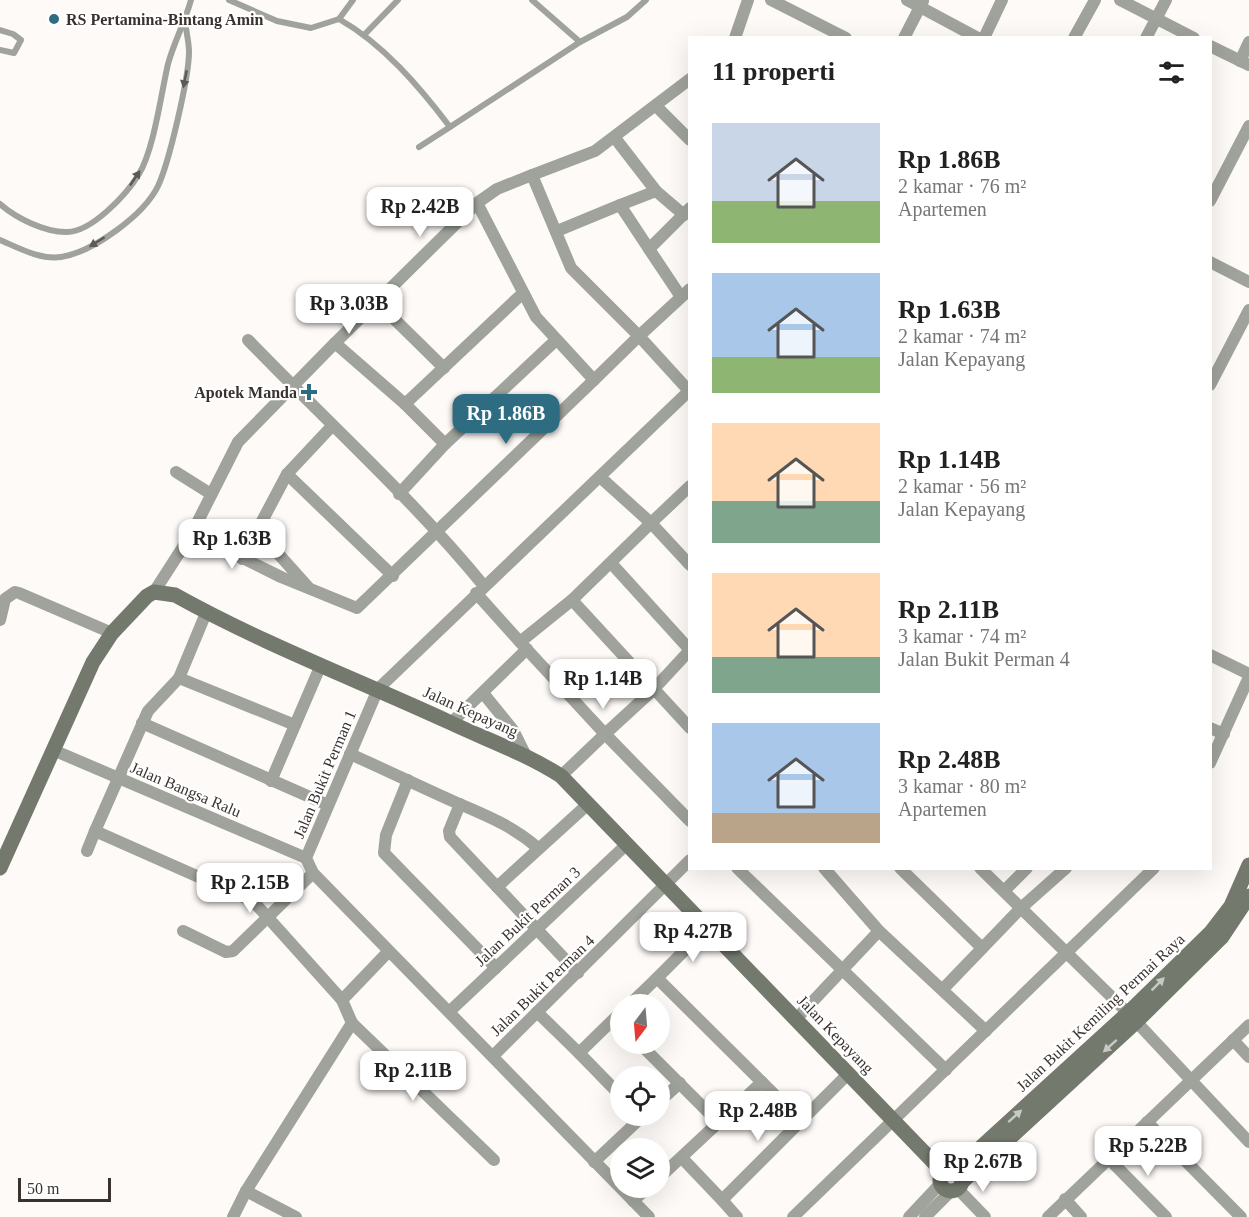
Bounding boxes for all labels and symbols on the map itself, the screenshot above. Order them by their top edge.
place label: RS Pertamina-Bintang Amin [66,11,263,29]
marker: RS Pertamina-Bintang Amin [47,12,61,26]
one-way arrow [180,69,189,88]
one-way arrow [129,171,141,187]
pin: Rp 2.42B [358,187,482,238]
one-way arrow [89,237,105,248]
pin: Rp 3.03B [287,284,411,335]
place label: Apotek Manda [194,384,297,402]
marker: Apotek Manda [302,385,316,399]
pin: Rp 1.86B [444,394,568,445]
pin: Rp 1.63B [170,519,294,570]
pin: Rp 1.14B [541,659,665,710]
street label: Jalan Kepayang [420,683,521,741]
street label: Jalan Bukit Perman 1 [290,708,359,841]
street label: Jalan Bangsa Ralu [128,759,244,821]
pin: Rp 2.15B [188,863,312,914]
street label: Jalan Bukit Perman 3 [471,863,583,969]
pin: Rp 4.27B [631,912,755,963]
street label: Jalan Bukit Kemiling Permai Raya [1013,930,1188,1095]
street label: Jalan Bukit Perman 4 [487,932,598,1039]
one-way arrow [1151,977,1165,991]
street label: Jalan Kepayang [793,992,877,1078]
north arrow [610,994,670,1054]
one-way arrow [1103,1039,1118,1052]
pin: Rp 2.11B [351,1051,475,1102]
pin: Rp 2.48B [696,1091,820,1142]
one-way arrow [1007,1110,1022,1123]
pin: Rp 5.22B [1086,1126,1210,1177]
pin: Rp 2.67B [921,1142,1045,1193]
scale bar [18,1175,111,1202]

